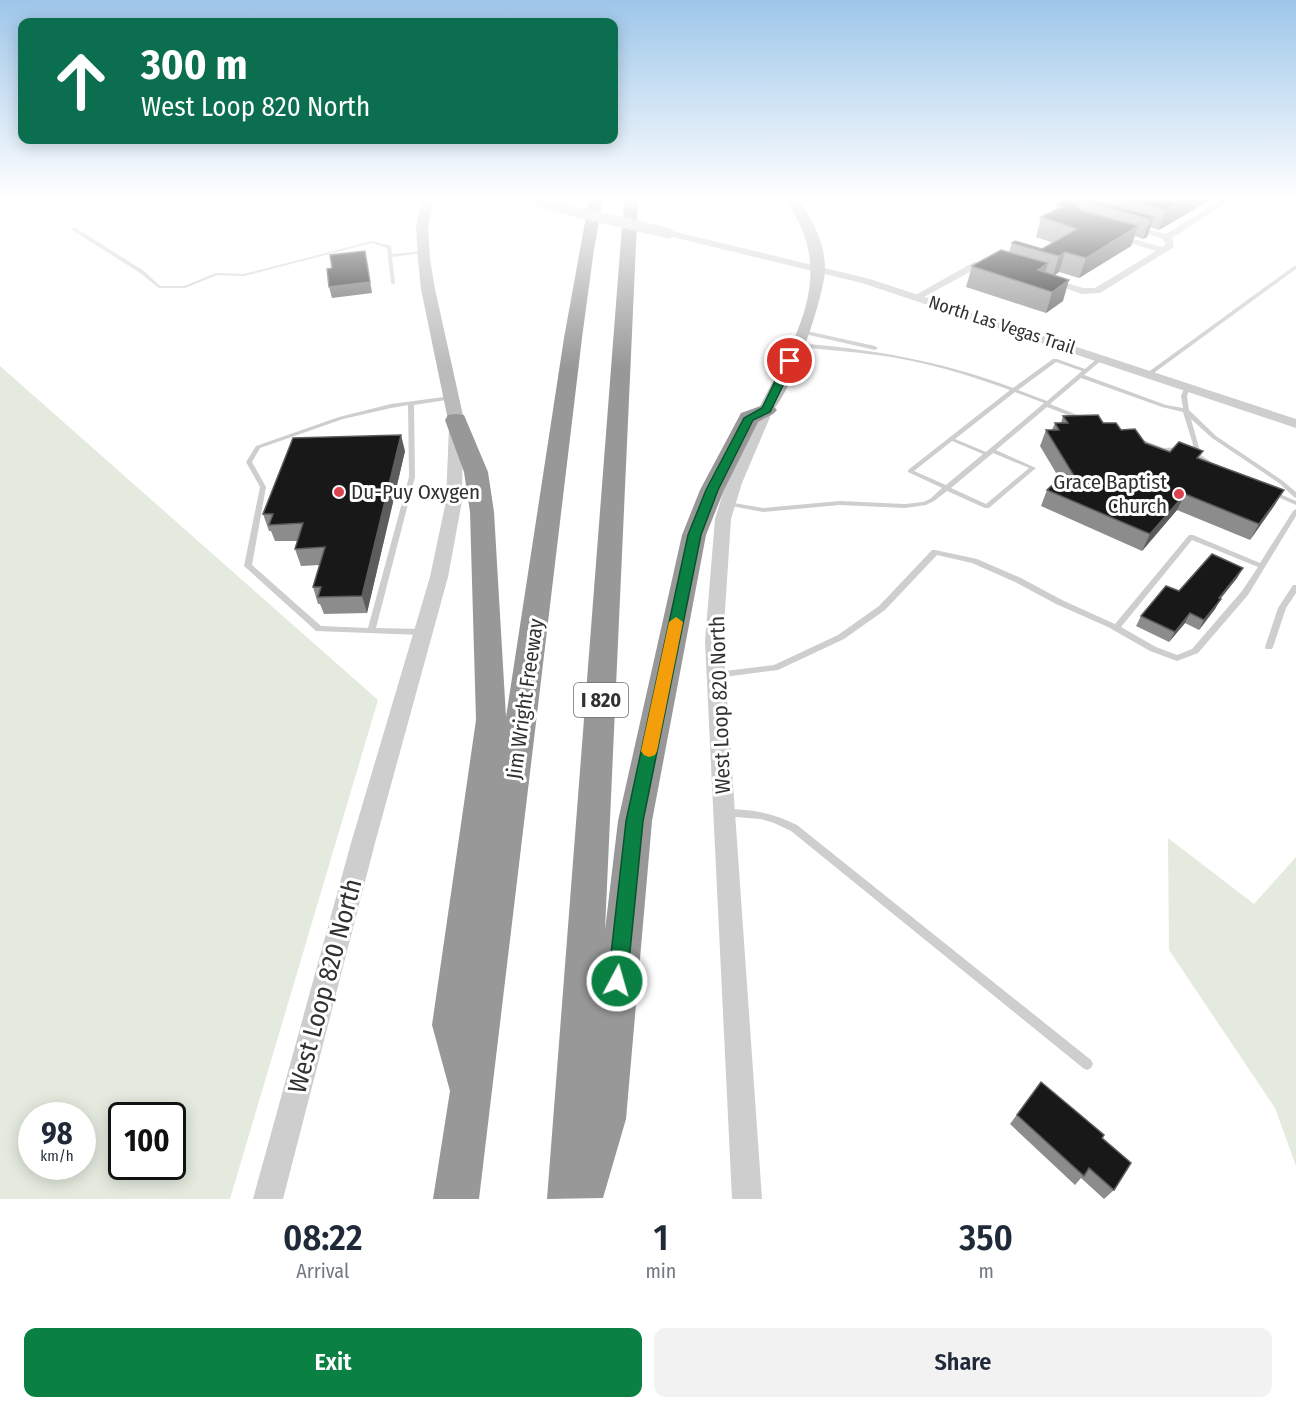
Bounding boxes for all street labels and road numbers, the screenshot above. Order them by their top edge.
street label: North Las Vegas Trail [926,291,1078,359]
street label: West Loop 820 North [704,615,736,795]
street label: Jim Wright Freeway [501,616,549,781]
road number: I 820 [574,683,628,717]
street label: West Loop 820 North [281,875,369,1097]

